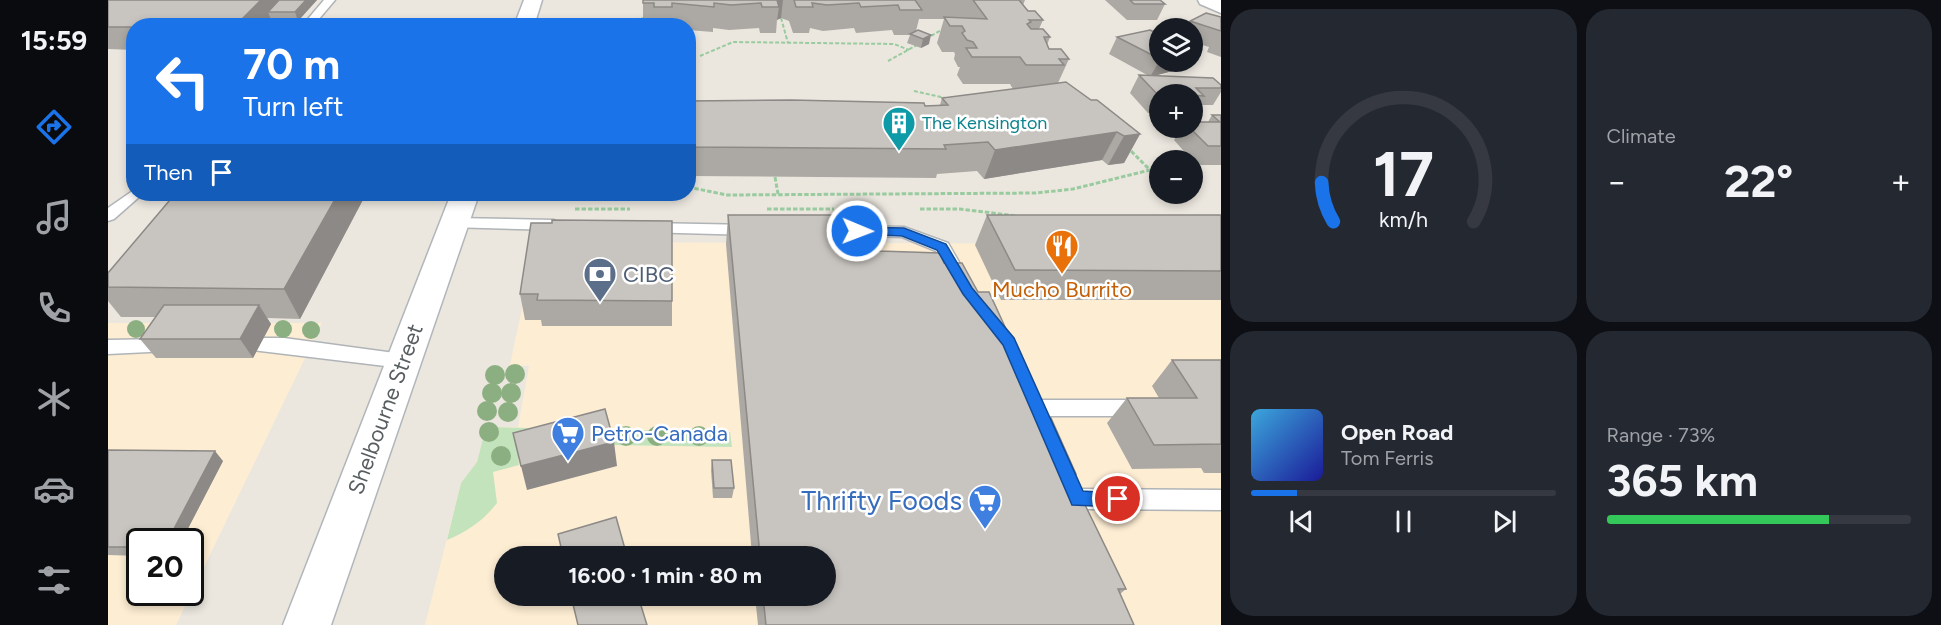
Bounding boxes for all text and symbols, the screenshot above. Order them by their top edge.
map controls [1149,18,1203,204]
button: layers [1149,18,1203,72]
text: 15:59 [21,24,87,57]
text: 70 m [243,39,340,90]
icon: left [144,42,222,120]
button: + [1149,84,1203,138]
text: Turn left [243,90,343,123]
building icon: The Kensington [881,105,917,152]
icon: directions [33,106,75,148]
place label: The Kensington [922,112,1047,134]
text: Climate [1607,124,1676,148]
text: 17 [1373,137,1434,212]
button: − [1149,150,1203,204]
text: 22° [1724,154,1793,208]
icon: arrive [205,156,238,189]
text: Then [144,159,193,186]
text: − [1607,162,1627,201]
text: + [1890,162,1911,201]
icon: music [33,196,75,238]
position arrow [825,199,889,263]
text: km/h [1379,208,1428,233]
restaurant icon: Mucho Burrito [1044,228,1080,275]
bank icon: CIBC [582,256,618,303]
place label: CIBC [623,261,674,288]
place label: Mucho Burrito [992,276,1132,303]
icon: phone [33,287,75,329]
street label: Shelbourne Street [342,320,429,498]
icon: climate [33,378,75,420]
supermarket icon: Petro-Canada [550,415,586,462]
text: Open Road [1341,419,1453,446]
place label: Petro-Canada [591,420,728,447]
text: Range · 73% [1607,423,1715,447]
text: Tom Ferris [1341,446,1434,470]
text: 365 km [1607,453,1758,507]
icon: car [33,468,75,510]
pin [1092,473,1143,524]
icon: arrive [1101,482,1134,515]
supermarket icon: Thrifty Foods [967,483,1003,530]
place label: Thrifty Foods [801,484,962,517]
icon: previous [1285,505,1318,538]
icon: pause [1387,505,1420,538]
icon: next [1488,505,1521,538]
speed limit sign: 20 [126,528,204,606]
icon: filters [33,559,75,601]
text: 16:00 · 1 min · 80 m [568,562,762,589]

